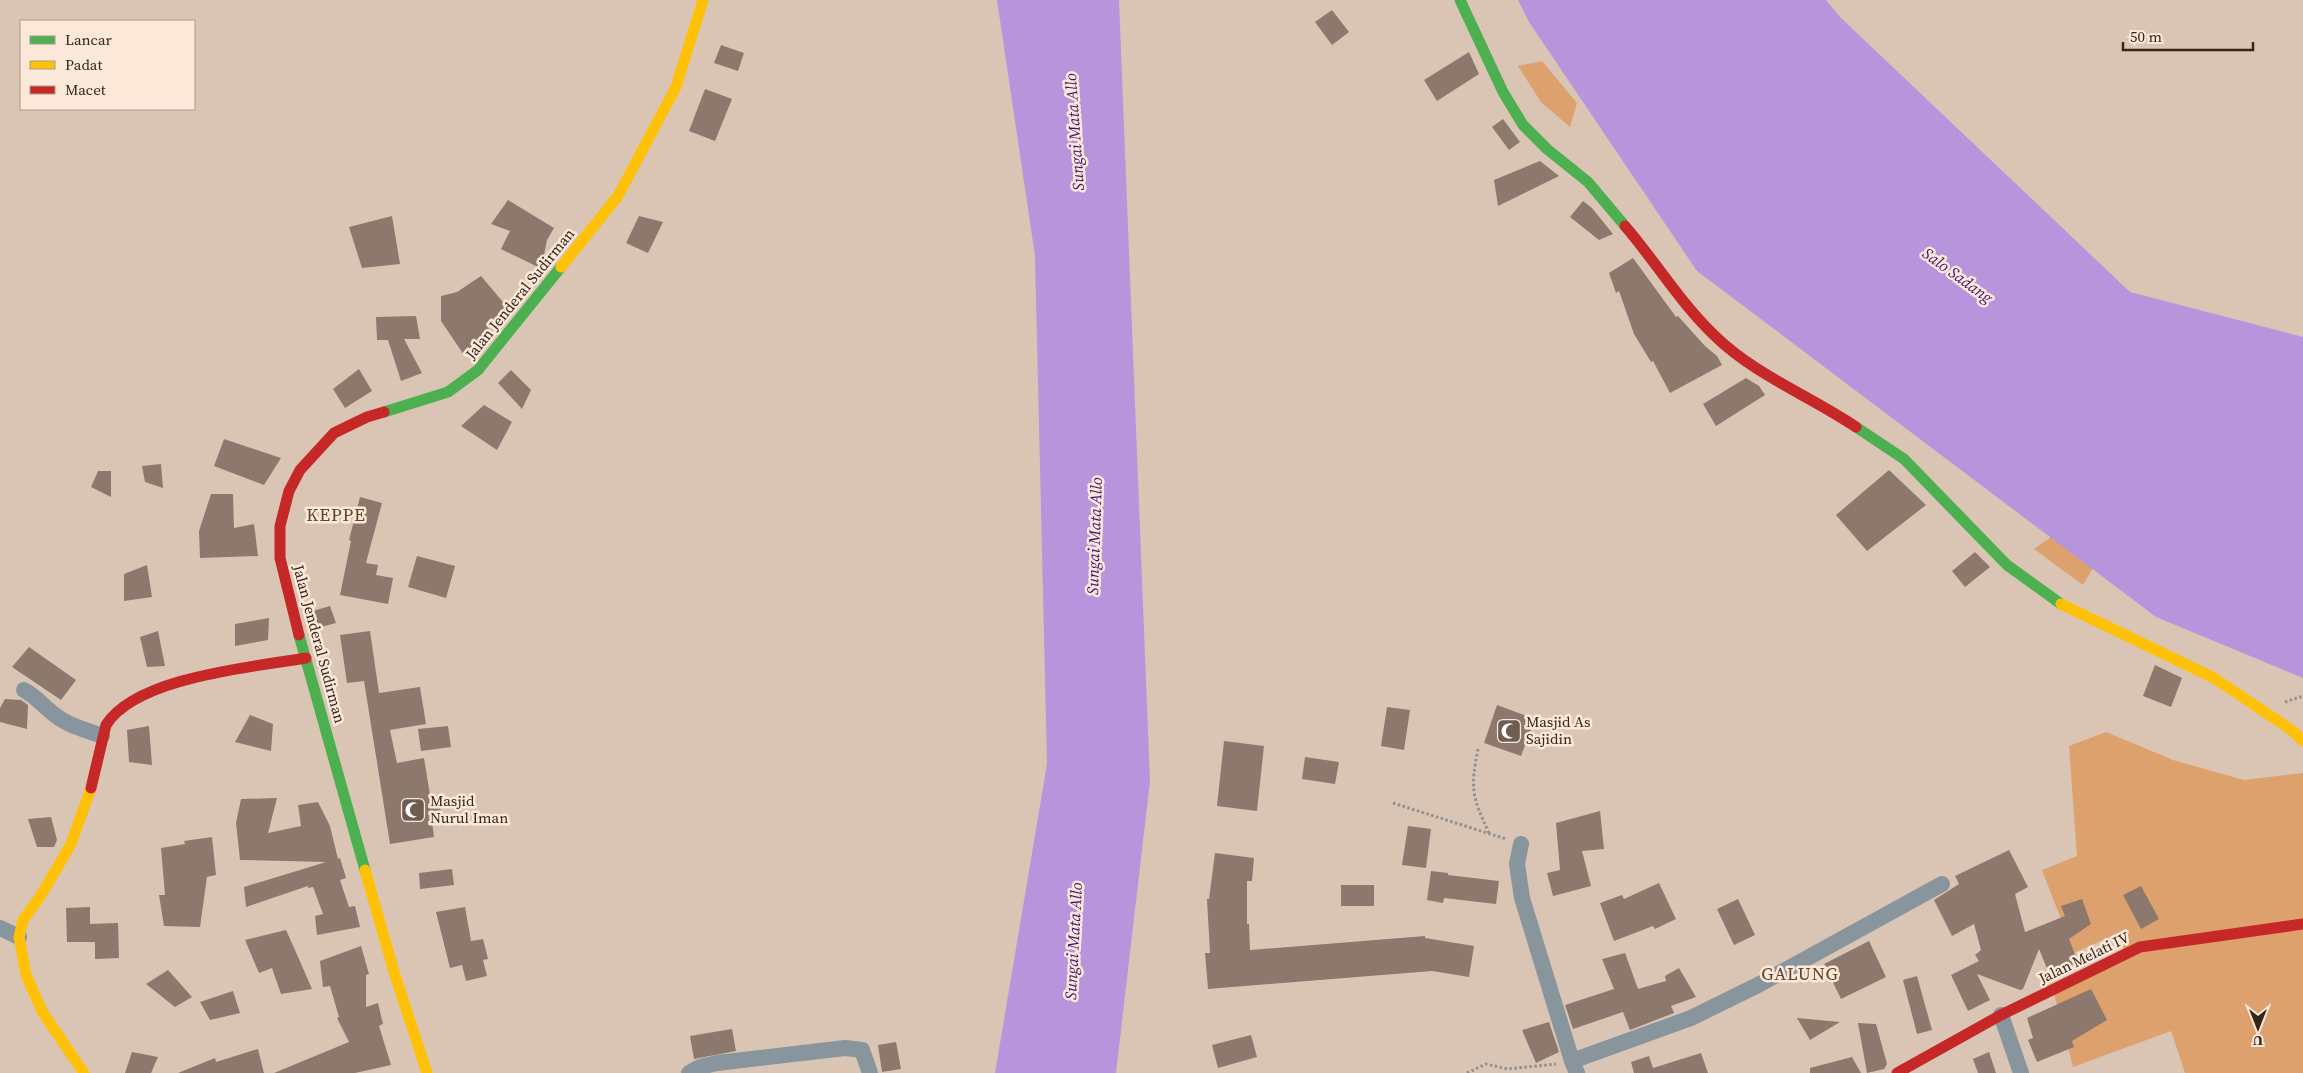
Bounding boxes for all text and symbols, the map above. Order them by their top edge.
legend [20,20,195,110]
scale bar [2123,20,2253,52]
text: 50 m [2130,26,2162,47]
text: Lancar [65,29,112,50]
text: Padat [65,54,102,75]
water label: Sungai Mata Allo [1059,72,1089,191]
text: Macet [65,79,106,100]
street label: Jalan Jenderal Sudirman [460,224,579,364]
water label: Salo Sadang [1918,242,1999,309]
water label: Sungai Mata Allo [1081,477,1107,595]
district label: KEPPE [306,502,366,527]
street label: Jalan Jenderal Sudirman [288,562,351,725]
place label: Masjid As Sajidin [1526,711,1590,749]
mosque icon: Masjid As Sajidin [1496,718,1522,744]
place label: Masjid Nurul Iman [430,790,508,828]
mosque icon: Masjid Nurul Iman [400,797,426,823]
water label: Sungai Mata Allo [1059,882,1087,1000]
street label: Jalan Melati IV [2034,927,2133,989]
district label: GALUNG [1761,961,1839,986]
north arrow [2233,1003,2283,1053]
text: U [2253,1031,2263,1051]

